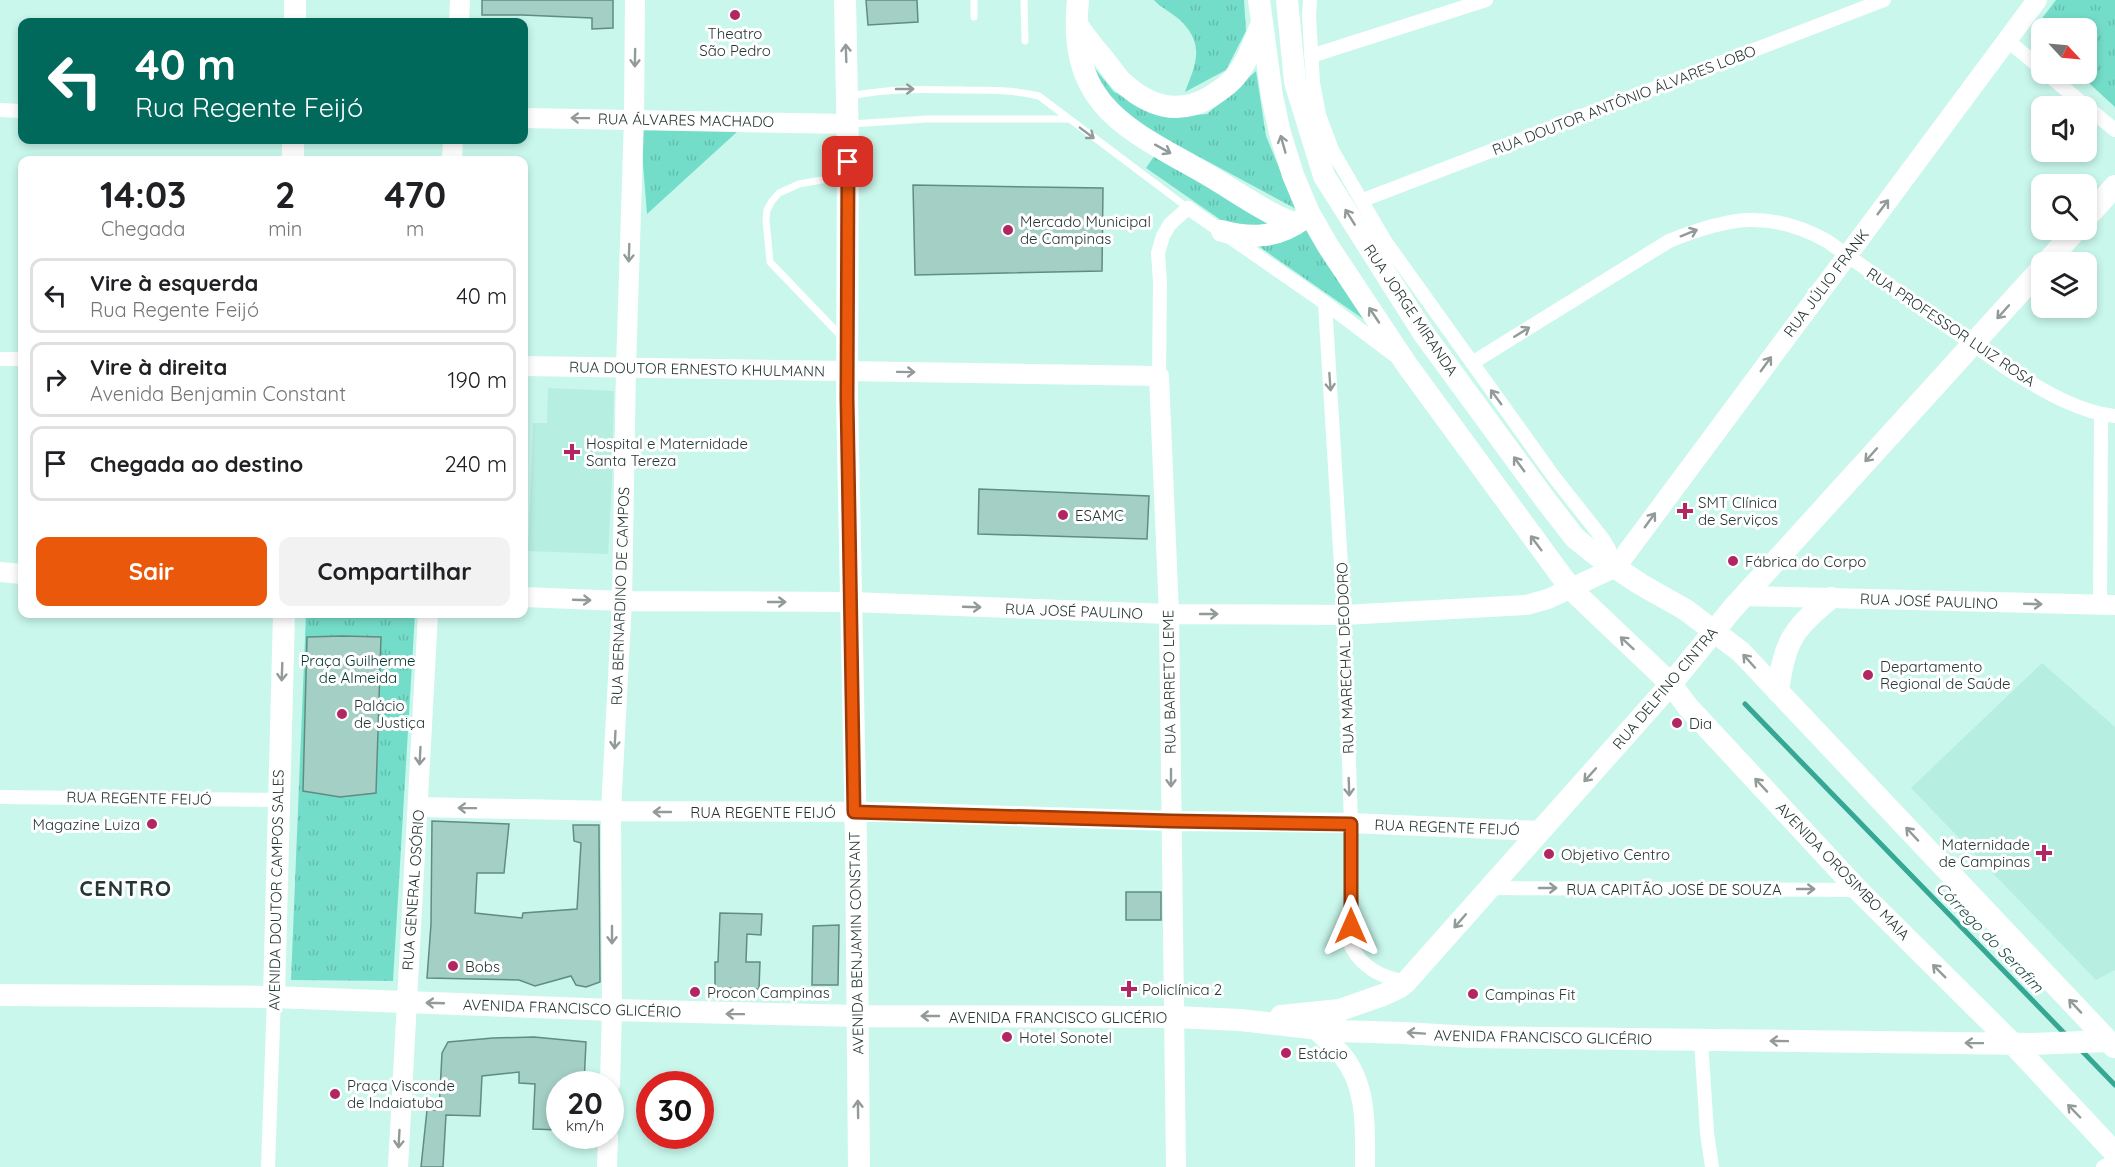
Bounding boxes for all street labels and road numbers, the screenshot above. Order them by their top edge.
street label: RUA DOUTOR ANTÔNIO ÁLVARES LOBO [1489,41,1759,159]
street label: RUA ÁLVARES MACHADO [598,109,774,131]
street label: RUA JÚLIO FRANK [1779,225,1873,341]
street label: RUA JORGE MIRANDA [1360,241,1462,380]
street label: RUA PROFESSOR LUIZ ROSA [1863,263,2039,391]
street label: RUA DOUTOR ERNESTO KHULMANN [569,357,825,381]
street label: RUA BERNARDINO DE CAMPOS [607,486,633,706]
street label: RUA MARECHAL DEODORO [1332,562,1358,754]
street label: RUA JOSÉ PAULINO [1860,589,1998,613]
street label: RUA JOSÉ PAULINO [1005,599,1143,623]
street label: RUA BARRETO LEME [1158,610,1180,754]
street label: RUA DELFINO CINTRA [1608,623,1722,753]
street label: AVENIDA DOUTOR CAMPOS SALES [264,769,288,1011]
street label: RUA REGENTE FEIJÓ [66,787,212,809]
street label: AVENIDA OROSIMBO MAIA [1772,798,1914,944]
street label: RUA REGENTE FEIJÓ [690,803,836,822]
street label: RUA GENERAL OSÓRIO [398,809,428,971]
street label: RUA REGENTE FEIJÓ [1374,815,1520,839]
street label: AVENIDA BENJAMIN CONSTANT [845,831,867,1055]
street label: RUA CAPITÃO JOSÉ DE SOUZA [1566,880,1782,899]
street label: AVENIDA FRANCISCO GLICÉRIO [463,995,681,1021]
street label: AVENIDA FRANCISCO GLICÉRIO [949,1008,1167,1027]
street label: AVENIDA FRANCISCO GLICÉRIO [1434,1026,1652,1048]

